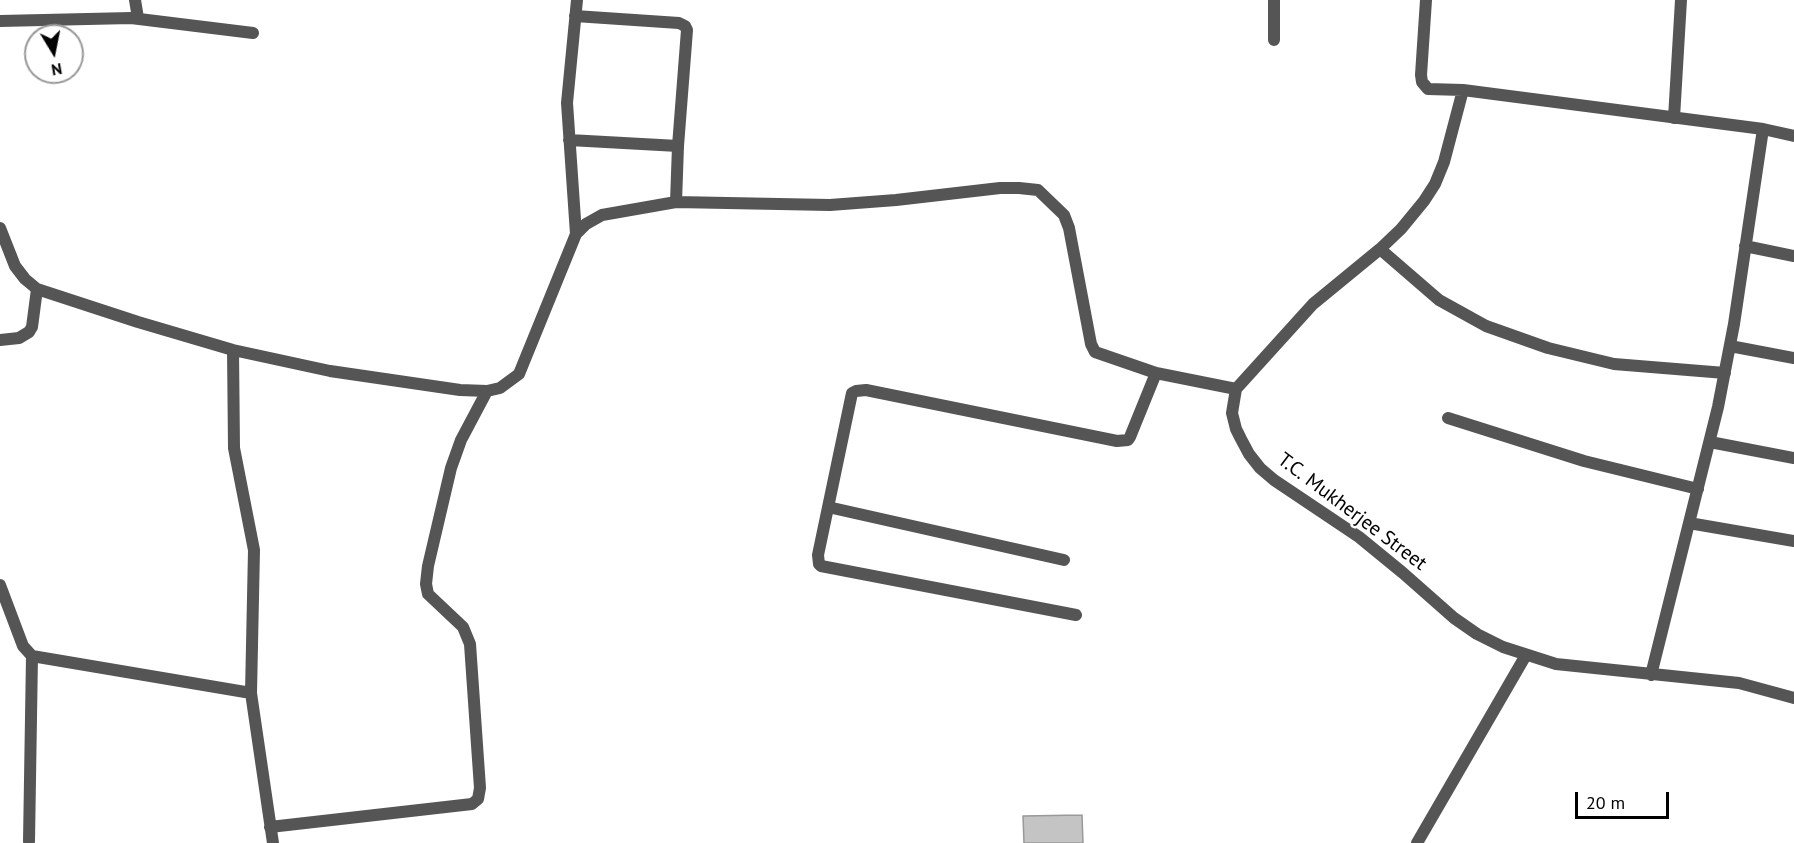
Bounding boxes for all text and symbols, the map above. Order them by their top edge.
north arrow [24,24,84,84]
text: N [50,59,64,81]
street label: T.C. Mukherjee Street [1273,448,1431,576]
scale bar [1578,780,1672,818]
text: 20 m [1586,791,1625,814]

